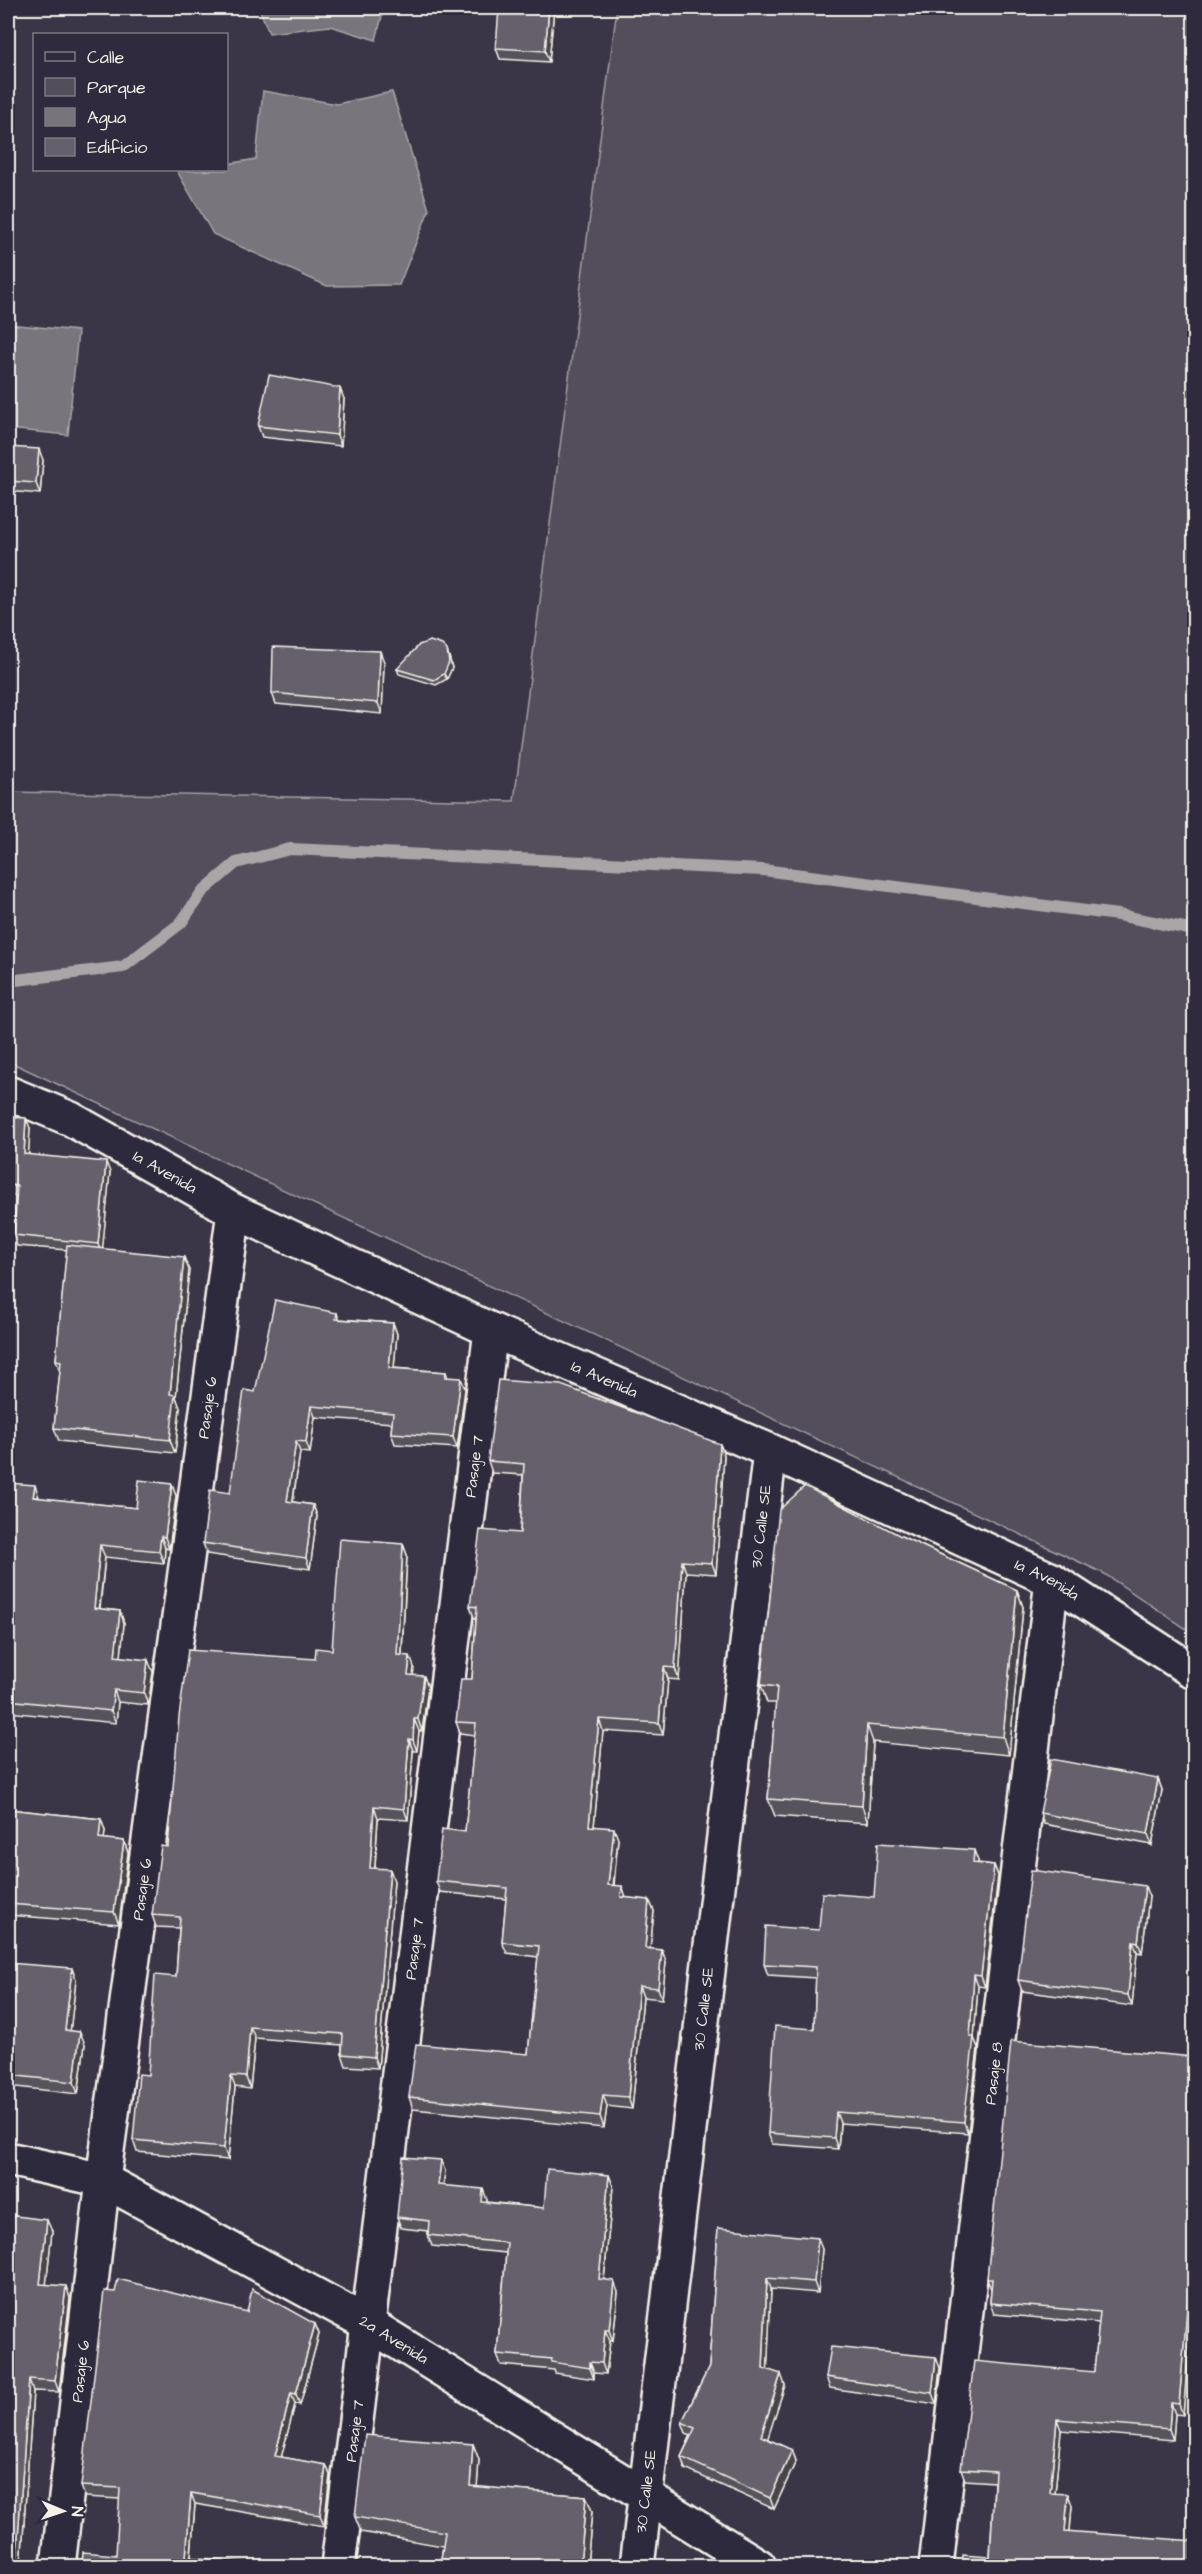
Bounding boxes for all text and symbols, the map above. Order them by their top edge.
legend [33,33,228,171]
text: Calle [87,45,125,70]
text: Parque [87,75,146,100]
text: Agua [87,105,126,131]
text: Edificio [87,135,147,160]
street label: 1a Avenida [129,1145,201,1199]
street label: 1a Avenida [568,1355,641,1403]
street label: Pasaje 6 [192,1375,223,1440]
street label: Pasaje 7 [459,1434,489,1499]
street label: 30 Calle SE [745,1483,777,1569]
street label: 1a Avenida [1011,1553,1084,1606]
street label: Pasaje 6 [127,1857,157,1922]
street label: Pasaje 7 [400,1916,429,1981]
street label: 30 Calle SE [688,1965,719,2052]
street label: Pasaje 8 [979,2041,1009,2106]
street label: 2a Avenida [355,2310,433,2369]
street label: Pasaje 6 [66,2339,95,2404]
street label: Pasaje 7 [340,2399,369,2463]
street label: 30 Calle SE [630,2448,662,2535]
north arrow [33,2481,93,2541]
text: N [66,2506,88,2517]

